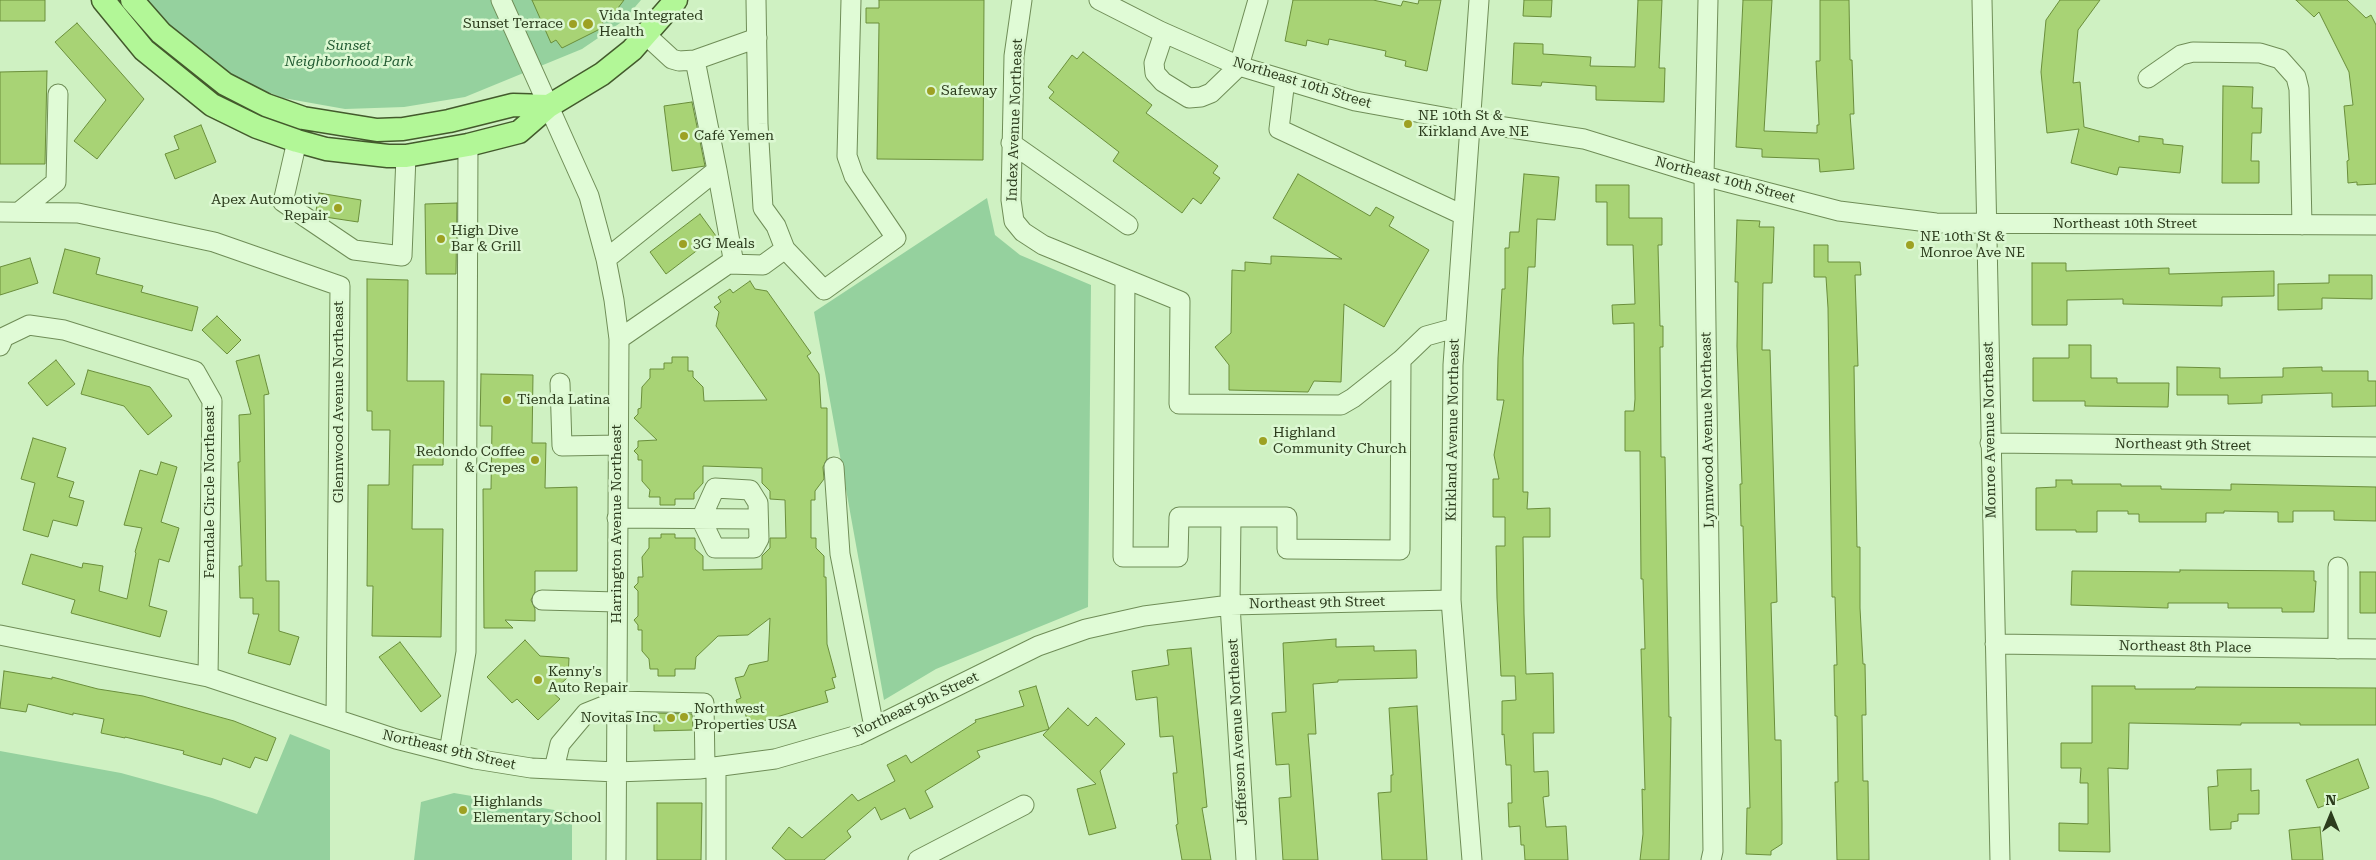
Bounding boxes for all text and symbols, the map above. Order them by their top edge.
place label: Vida Integrated Health [599,8,703,40]
place label: Sunset Terrace [463,16,563,32]
marker: Vida Integrated Health [581,17,595,31]
marker: Sunset Terrace [567,18,579,30]
park label: Sunset Neighborhood Park [285,38,413,70]
street label: Index Avenue Northeast [1004,38,1026,202]
street label: Northeast 10th Street [1231,54,1373,112]
place label: Safeway [941,83,997,99]
marker: Safeway [925,85,937,97]
place label: NE 10th St & Kirkland Ave NE [1418,108,1529,140]
marker: NE 10th St & Kirkland Ave NE [1402,118,1414,130]
place label: Café Yemen [694,128,774,144]
marker: Café Yemen [678,130,690,142]
street label: Northeast 10th Street [1653,153,1797,207]
place label: Apex Automotive Repair [211,192,328,224]
marker: Apex Automotive Repair [332,202,344,214]
street label: Northeast 10th Street [2053,216,2197,232]
place label: High Dive Bar & Grill [451,223,521,256]
place label: NE 10th St & Monroe Ave NE [1920,229,2025,262]
marker: High Dive Bar & Grill [435,233,447,245]
place label: 3G Meals [693,236,755,252]
marker: 3G Meals [677,238,689,250]
marker: NE 10th St & Monroe Ave NE [1904,239,1916,251]
street label: Glennwood Avenue Northeast [331,301,347,503]
street label: Lynnwood Avenue Northeast [1698,332,1718,528]
street label: Kirkland Avenue Northeast [1443,338,1463,522]
street label: Monroe Avenue Northeast [1980,341,2000,519]
place label: Tienda Latina [517,392,610,408]
marker: Tienda Latina [501,394,513,406]
street label: Ferndale Circle Northeast [202,406,218,578]
street label: Harrington Avenue Northeast [609,424,625,624]
place label: Highland Community Church [1273,425,1407,458]
marker: Highland Community Church [1257,435,1269,447]
street label: Northeast 9th Street [2115,435,2251,455]
place label: Redondo Coffee & Crepes [416,444,525,477]
marker: Redondo Coffee & Crepes [529,454,541,466]
street label: Northeast 9th Street [1249,593,1385,613]
street label: Northeast 8th Place [2119,637,2251,657]
street label: Jefferson Avenue Northeast [1225,638,1251,826]
place label: Kenny's Auto Repair [548,664,628,696]
street label: Northeast 9th Street [851,669,981,741]
marker: Kenny's Auto Repair [532,674,544,686]
place label: Northwest Properties USA [694,701,797,734]
place label: Novitas Inc. [581,710,661,726]
marker: Northwest Properties USA [678,711,690,723]
marker: Novitas Inc. [665,712,677,724]
street label: Northeast 9th Street [381,726,517,774]
north arrow [2306,790,2356,840]
text: N [2326,792,2336,808]
place label: Highlands Elementary School [473,794,601,826]
marker: Highlands Elementary School [457,804,469,816]

